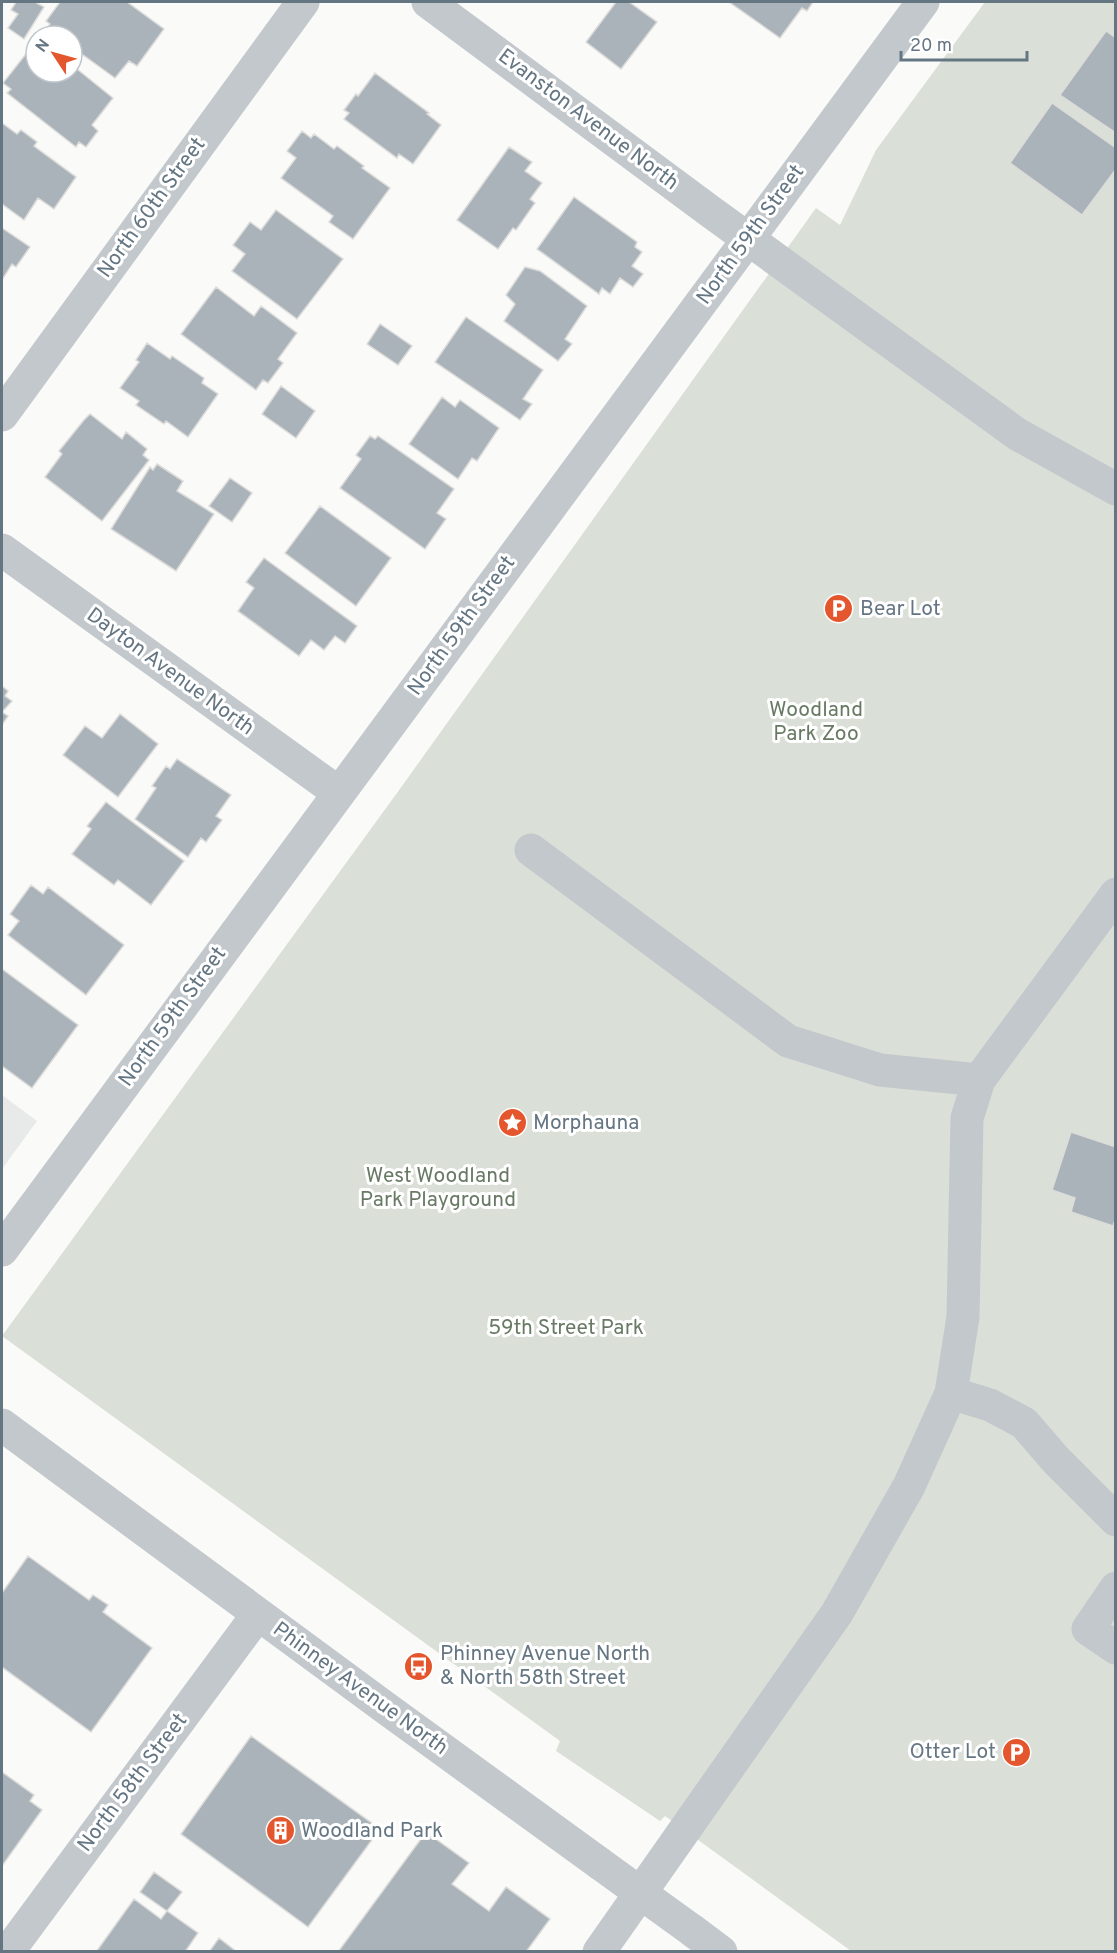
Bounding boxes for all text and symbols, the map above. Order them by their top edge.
north arrow [24,24,84,84]
scale bar [901,24,1027,62]
text: 20 m [910,35,952,58]
text: N [32,36,55,57]
street label: Evanston Avenue North [492,43,684,197]
street label: North 60th Street [92,132,212,284]
street label: North 59th Street [691,160,811,310]
street label: North 59th Street [402,551,522,701]
parking icon: Bear Lot [823,593,855,625]
place label: Bear Lot [860,596,941,623]
street label: Dayton Avenue North [81,602,259,742]
park label: Woodland Park Zoo [769,697,863,748]
street label: North 59th Street [113,942,233,1092]
place icon: Morphauna [496,1107,528,1139]
place label: Morphauna [533,1110,639,1137]
park label: West Woodland Park Playground [360,1163,516,1214]
park label: 59th Street Park [488,1315,644,1342]
street label: Phinney Avenue North [267,1616,453,1762]
place label: Phinney Avenue North & North 58th Street [440,1641,650,1692]
bus stop icon: Phinney Avenue North & North 58th Street [403,1650,435,1682]
street label: North 58th Street [72,1708,194,1858]
parking icon: Otter Lot [1001,1736,1033,1768]
place label: Otter Lot [910,1739,996,1766]
building icon: Woodland Park [264,1815,296,1847]
place label: Woodland Park [301,1818,443,1845]

